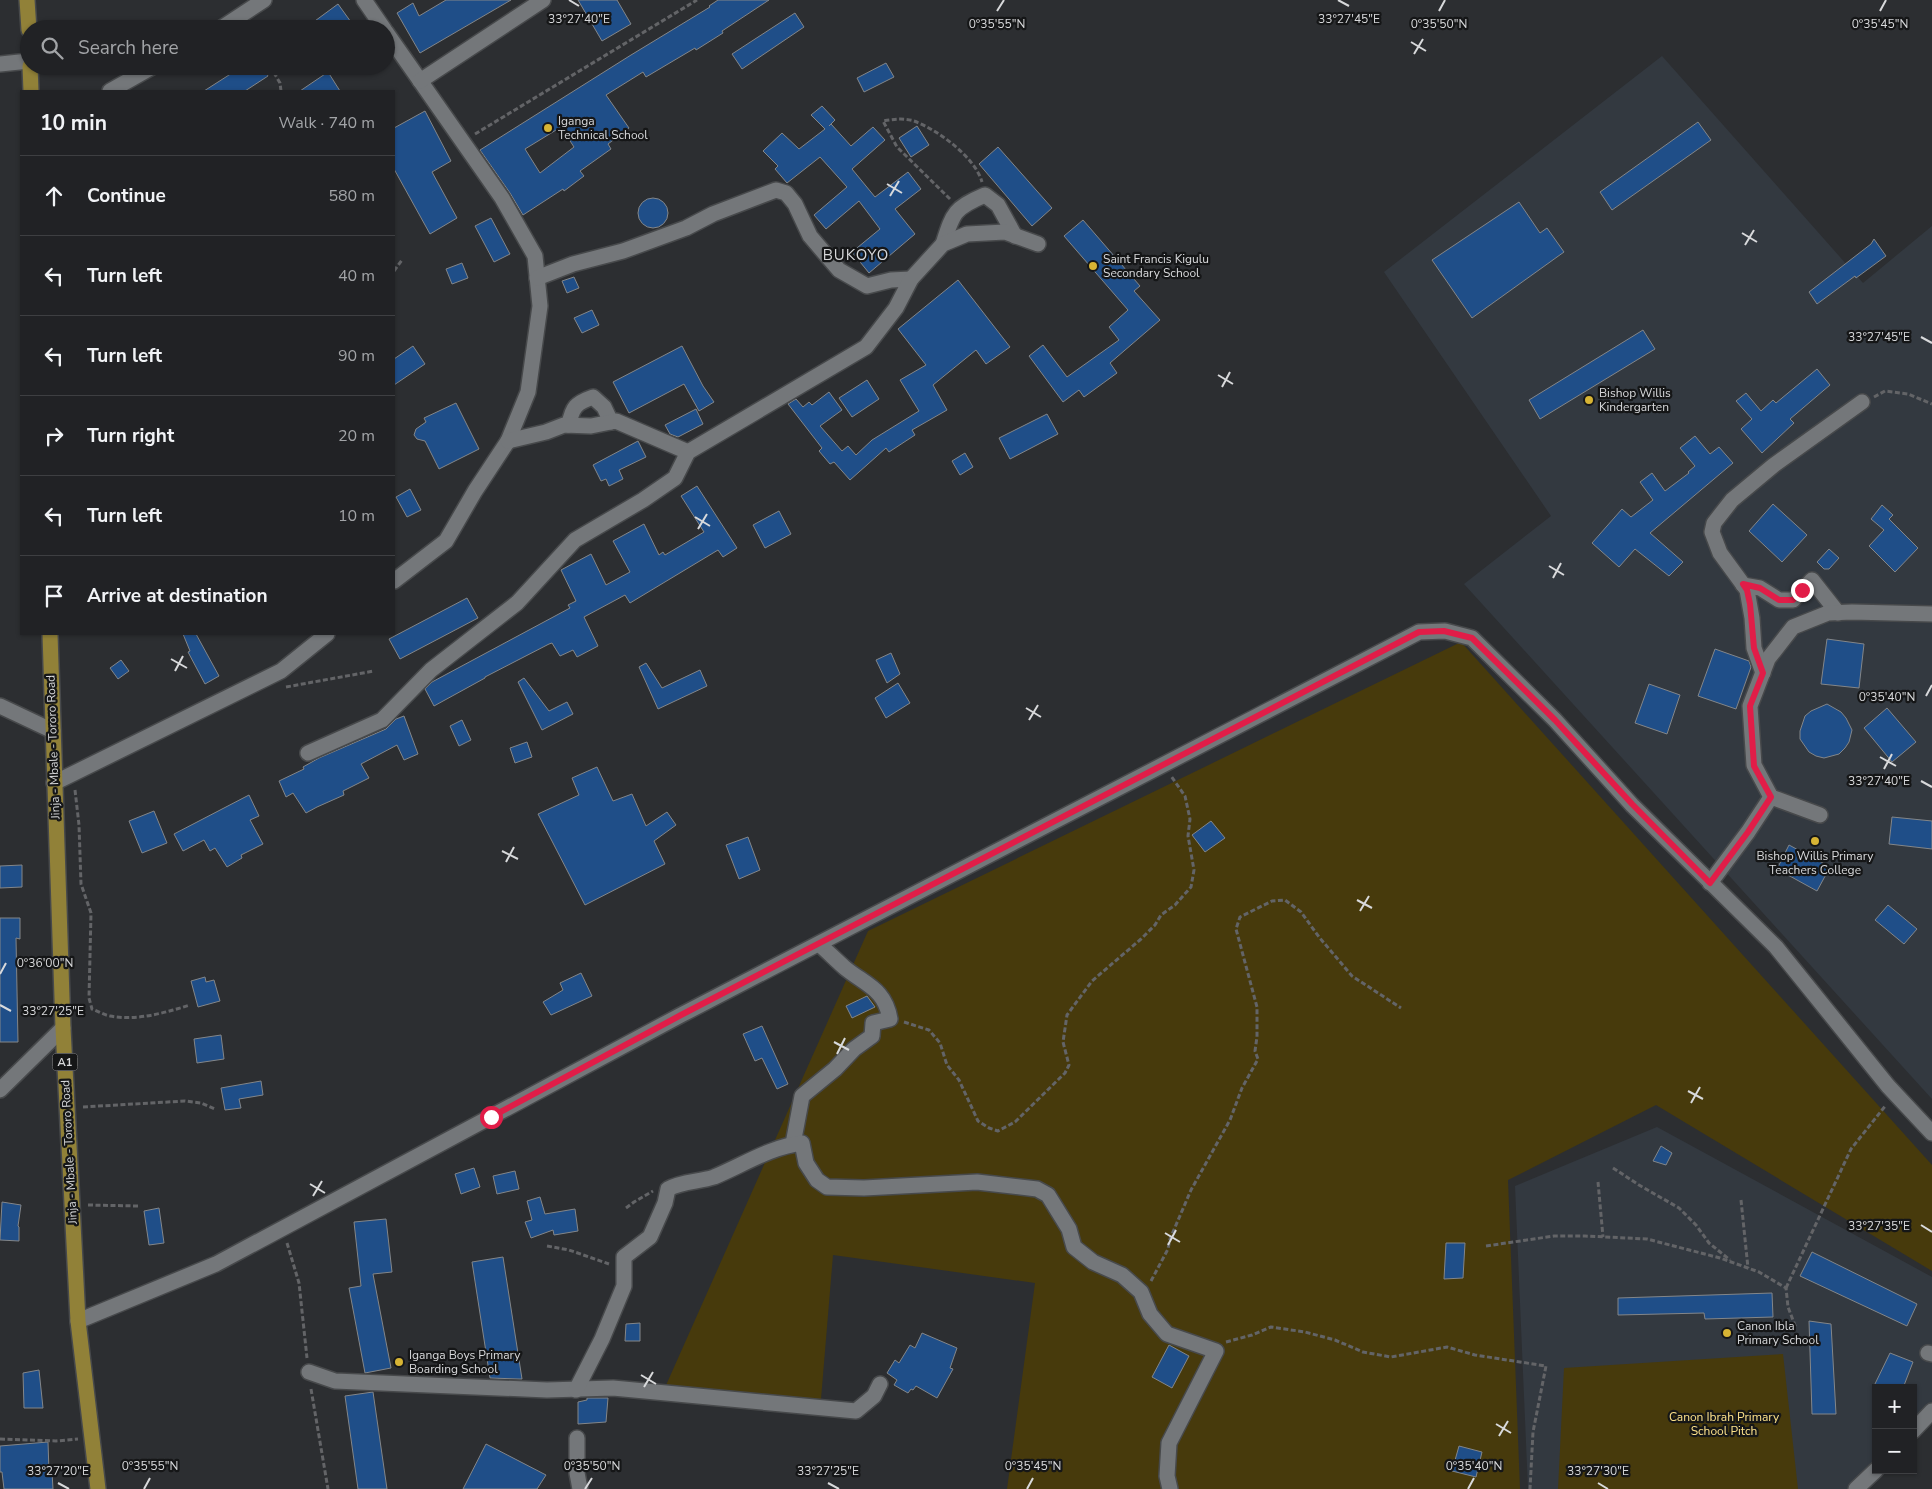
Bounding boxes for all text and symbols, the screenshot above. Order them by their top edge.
text: 33°27'40"E [548,11,610,27]
text: 33°27'45"E [1318,11,1380,27]
text: 0°35'55"N [969,16,1025,32]
text: 0°35'50"N [1411,16,1467,32]
text: 0°35'45"N [1852,16,1908,32]
search box [20,20,395,75]
icon: search [38,34,66,62]
text: Search here [78,35,179,61]
text: 10 min [40,109,107,137]
text: Walk · 740 m [279,112,375,134]
place label: Iganga Technical School [558,113,648,143]
marker: Iganga Technical School [542,122,554,134]
icon: ahead [40,182,68,210]
text: Continue [87,183,166,209]
text: 580 m [328,185,375,207]
district label: BUKOYO [823,245,889,265]
place label: Saint Francis Kigulu Secondary School [1103,251,1209,281]
marker: Saint Francis Kigulu Secondary School [1087,260,1099,272]
icon: left [40,262,68,290]
text: Turn left [87,263,162,289]
text: 40 m [338,265,375,287]
text: 33°27'45"E [1848,329,1910,345]
icon: left [40,342,68,370]
text: Turn left [87,343,162,369]
text: 90 m [338,345,375,367]
place label: Bishop Willis Kindergarten [1599,385,1671,415]
marker: Bishop Willis Kindergarten [1583,394,1595,406]
icon: right [40,422,68,450]
text: Turn right [87,423,174,449]
text: 20 m [338,425,375,447]
icon: left [40,502,68,530]
text: Turn left [87,503,162,529]
text: 10 m [338,505,375,527]
route end [1791,579,1814,602]
icon: arrive [40,582,68,610]
text: Arrive at destination [87,583,268,609]
street label: Jinja - Mbale - Tororo Road [42,675,64,820]
text: 0°35'40"N [1859,689,1915,705]
text: 33°27'40"E [1848,773,1910,789]
marker: Bishop Willis Primary Teachers College [1809,835,1821,847]
place label: Bishop Willis Primary Teachers College [1757,848,1874,878]
text: 0°36'00"N [17,955,73,971]
text: 33°27'25"E [22,1003,84,1019]
road number: A1 [52,1054,78,1070]
street label: Jinja - Mbale - Tororo Road [57,1079,81,1226]
route start [480,1106,503,1129]
text: 33°27'35"E [1848,1218,1910,1234]
place label: Canon Ibla Primary School [1737,1318,1819,1348]
marker: Canon Ibla Primary School [1721,1327,1733,1339]
place label: Iganga Boys Primary Boarding School [409,1347,521,1377]
marker: Iganga Boys Primary Boarding School [393,1356,405,1368]
map controls [1872,1384,1917,1474]
button: + [1872,1384,1917,1429]
park label: Canon Ibrah Primary School Pitch [1669,1409,1780,1439]
button: − [1872,1429,1917,1474]
text: 0°35'55"N [122,1458,178,1474]
text: 0°35'50"N [564,1458,620,1474]
text: 0°35'45"N [1005,1458,1061,1474]
text: 0°35'40"N [1446,1458,1502,1474]
text: 33°27'20"E [27,1463,89,1479]
text: 33°27'25"E [797,1463,859,1479]
text: 33°27'30"E [1567,1463,1629,1479]

